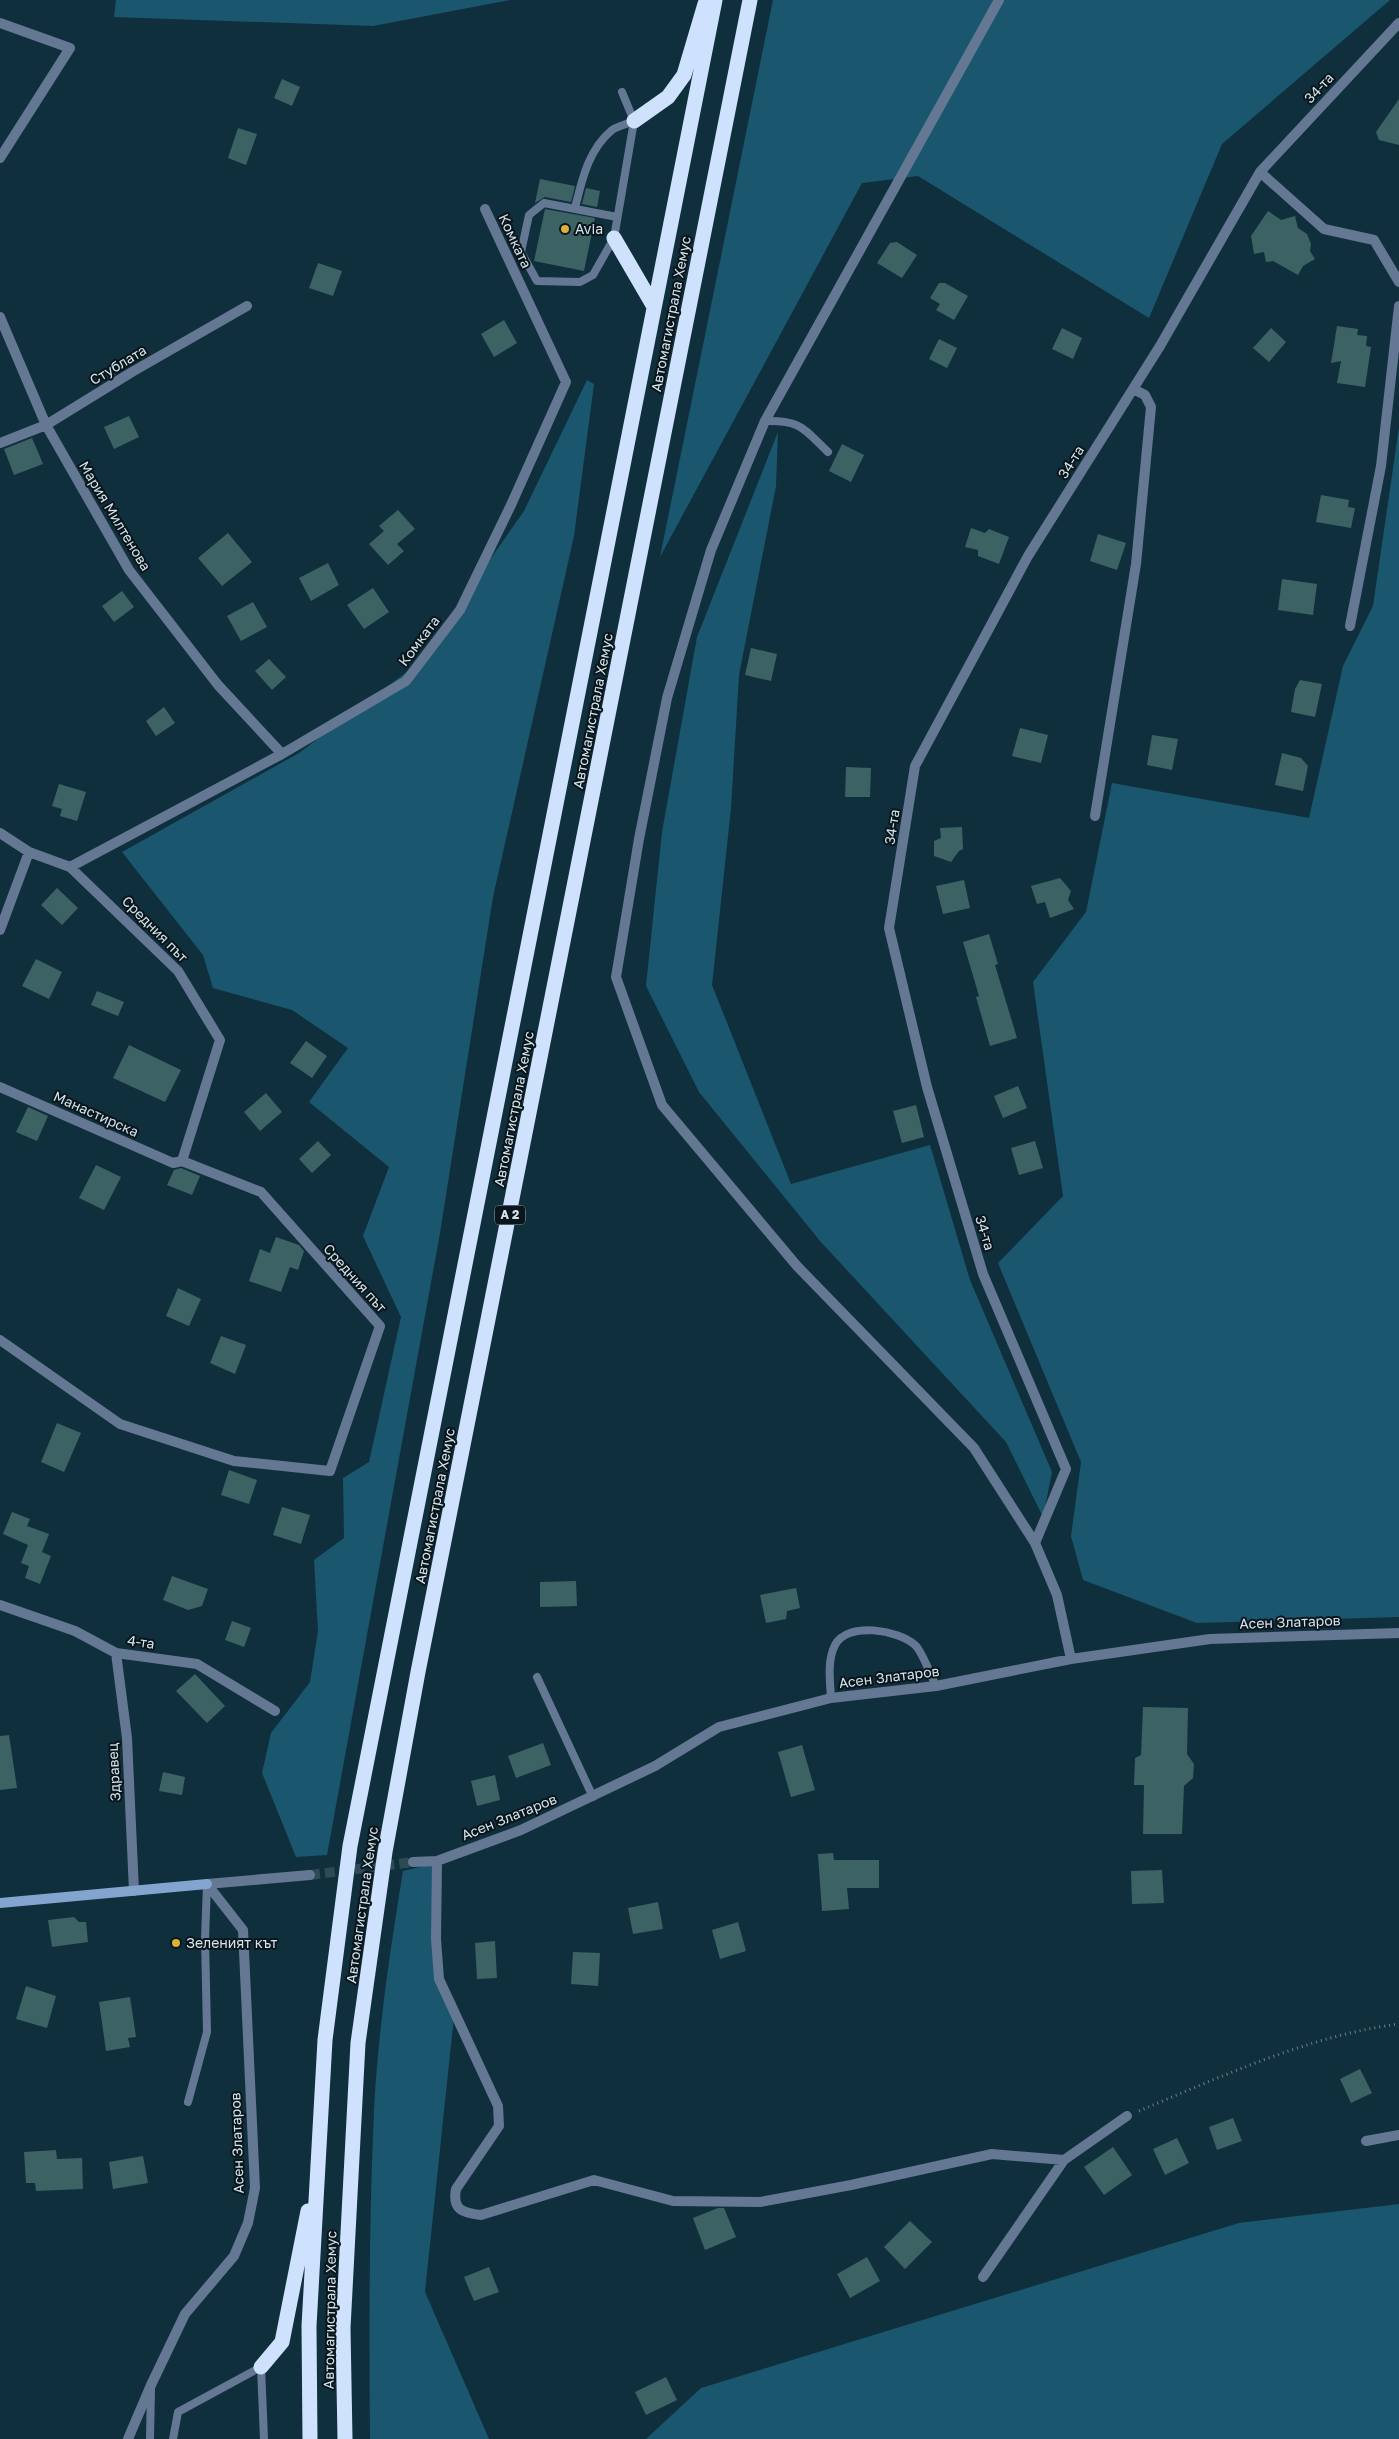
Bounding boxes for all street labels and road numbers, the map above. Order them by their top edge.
street label: 34-та [1300,69,1337,106]
street label: Комката [495,211,535,271]
street label: Автомагистрала Хемус [647,234,694,393]
street label: Стублата [86,341,149,388]
street label: 34-та [1054,442,1087,481]
street label: Мария Милтенова [76,458,155,574]
street label: Комката [394,612,443,669]
street label: Автомагистрала Хемус [569,631,616,790]
street label: 34-та [880,808,903,846]
street label: Средния път [119,892,192,965]
street label: Автомагистрала Хемус [490,1029,537,1188]
street label: Манастирска [51,1087,141,1140]
road number: A 2 [495,1206,525,1224]
street label: 34-та [972,1213,999,1252]
street label: Средния път [320,1240,391,1315]
street label: Автомагистрала Хемус [411,1426,458,1585]
street label: Асен Златаров [1239,1611,1341,1632]
street label: 4-та [126,1631,156,1652]
street label: Асен Златаров [838,1662,940,1691]
street label: Здравец [103,1742,124,1802]
street label: Асен Златаров [459,1790,559,1843]
street label: Автомагистрала Хемус [342,1825,381,1984]
street label: Асен Златаров [226,2092,247,2194]
street label: Автомагистрала Хемус [320,2230,339,2389]

